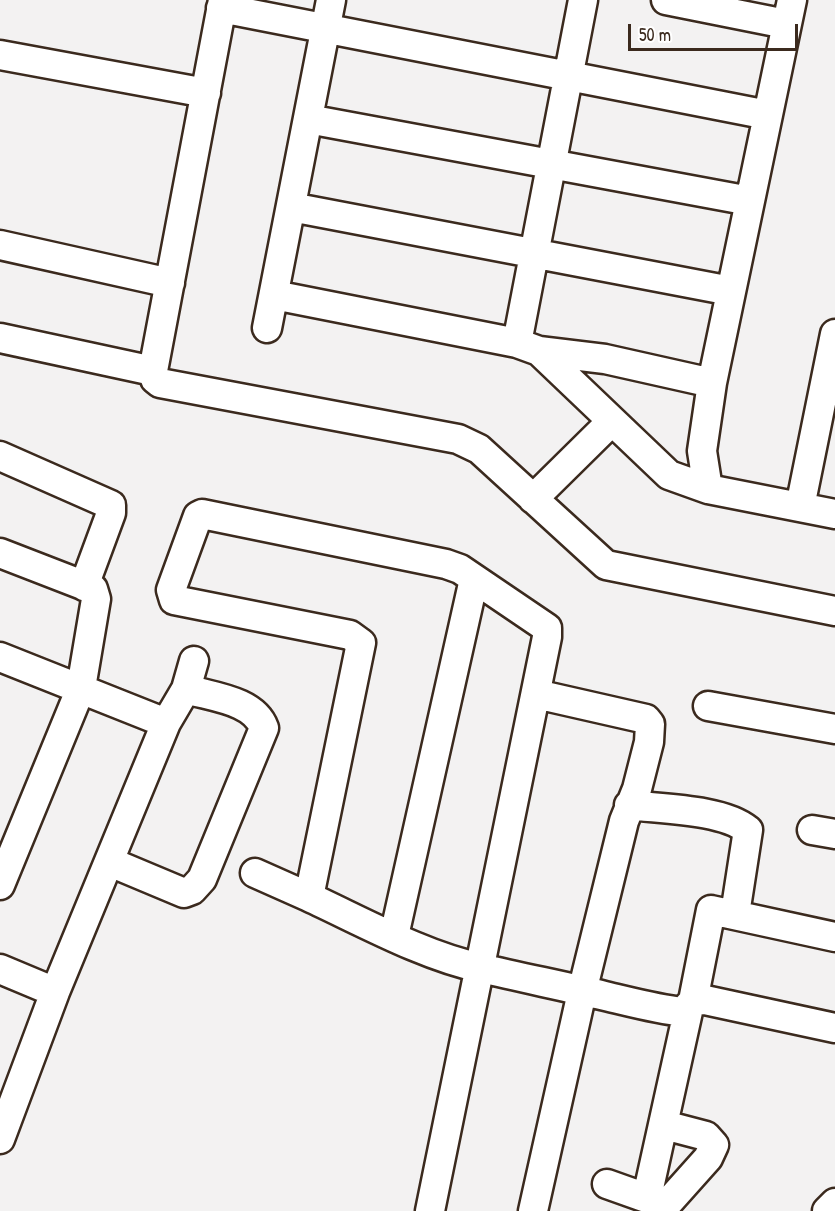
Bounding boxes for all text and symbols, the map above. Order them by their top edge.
scale bar [631,12,800,50]
text: 50 m [639,22,671,47]

